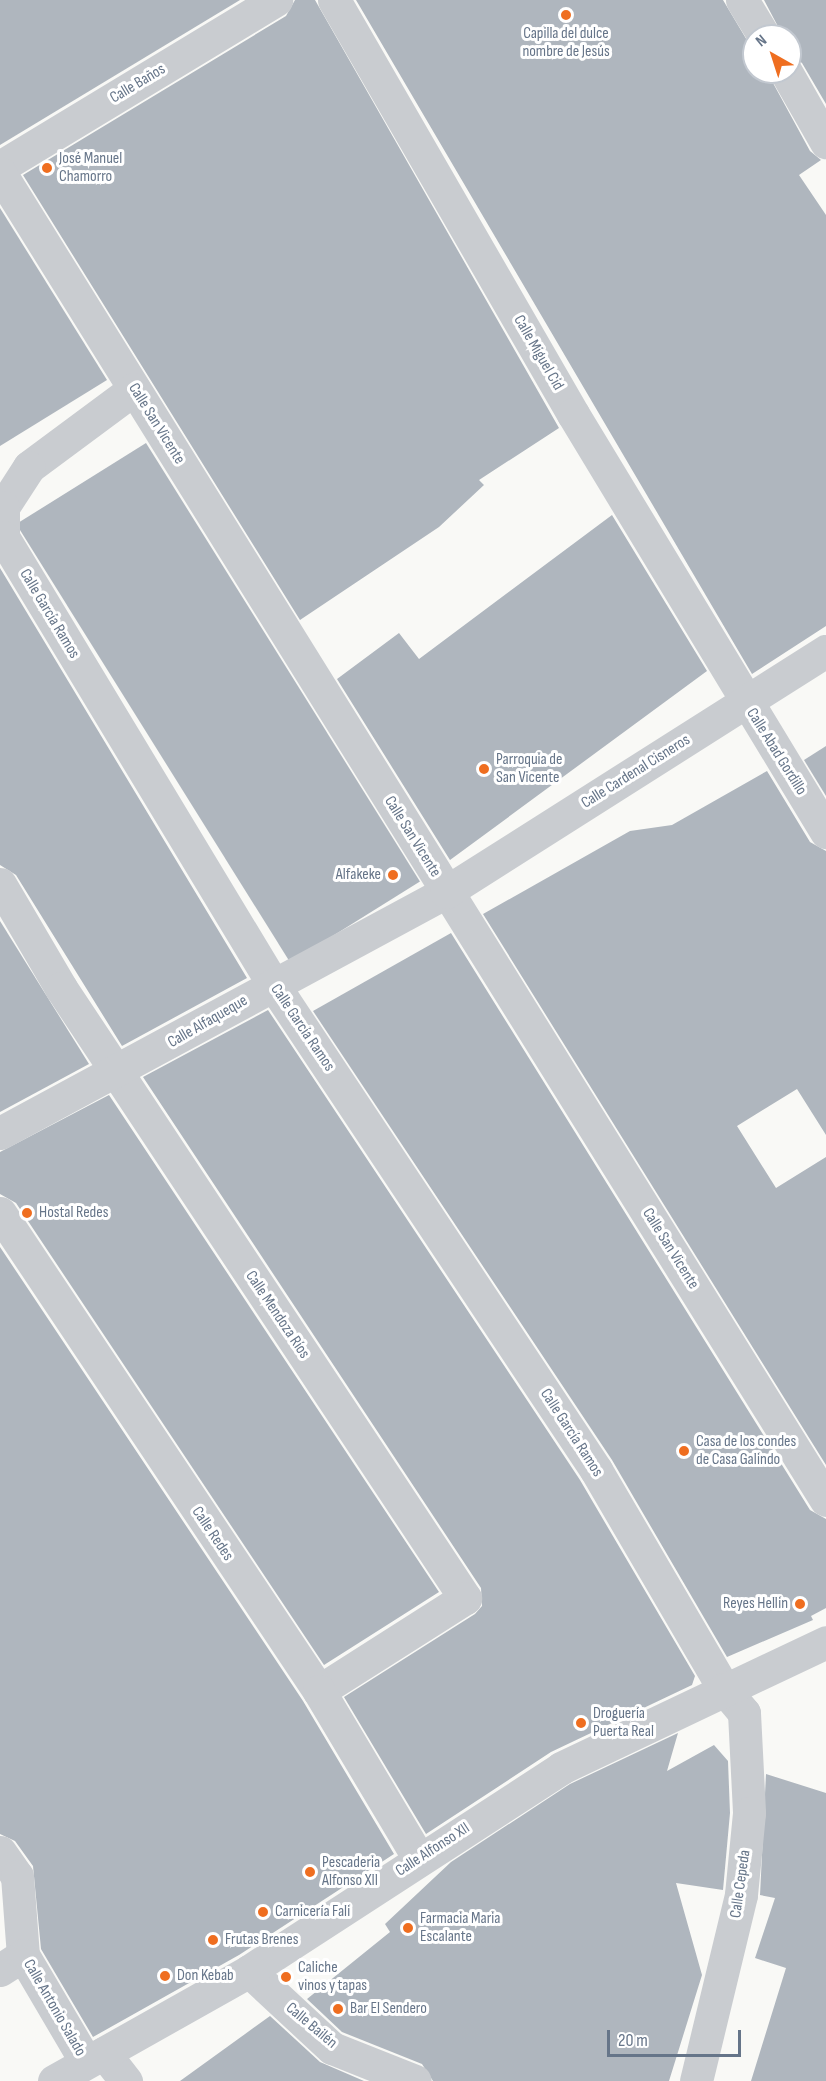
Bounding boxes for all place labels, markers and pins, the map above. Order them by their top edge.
marker: Capilla del dulce nombre de Jesús [559,8,573,22]
place label: Capilla del dulce nombre de Jesús [522,24,610,62]
place label: José Manuel Chamorro [59,149,122,187]
marker: José Manuel Chamorro [40,161,54,175]
place label: Parroquia de San Vicente [496,750,562,788]
marker: Parroquia de San Vicente [477,762,491,776]
place label: Alfakeke [336,865,381,885]
marker: Alfakeke [386,868,400,882]
place label: Hostal Redes [39,1203,108,1223]
marker: Hostal Redes [20,1206,34,1220]
place label: Casa de los condes de Casa Galindo [696,1432,796,1470]
marker: Casa de los condes de Casa Galindo [677,1444,691,1458]
place label: Reyes Hellin [723,1594,788,1614]
marker: Reyes Hellin [793,1597,807,1611]
place label: Droguería Puerta Real [593,1704,654,1742]
marker: Droguería Puerta Real [574,1716,588,1730]
place label: Pescaderia Alfonso XII [322,1853,380,1891]
marker: Pescaderia Alfonso XII [303,1865,317,1879]
place label: Carnicería Fali [275,1902,350,1922]
marker: Carnicería Fali [256,1905,270,1919]
place label: Farmacia Maria Escalante [420,1909,500,1947]
marker: Farmacia Maria Escalante [401,1921,415,1935]
place label: Frutas Brenes [225,1930,298,1950]
marker: Frutas Brenes [206,1933,220,1947]
place label: Caliche vinos y tapas [298,1958,367,1996]
place label: Don Kebab [177,1966,234,1986]
marker: Don Kebab [158,1969,172,1983]
marker: Caliche vinos y tapas [279,1970,293,1984]
place label: Bar El Sendero [350,1999,427,2019]
marker: Bar El Sendero [331,2002,345,2016]

